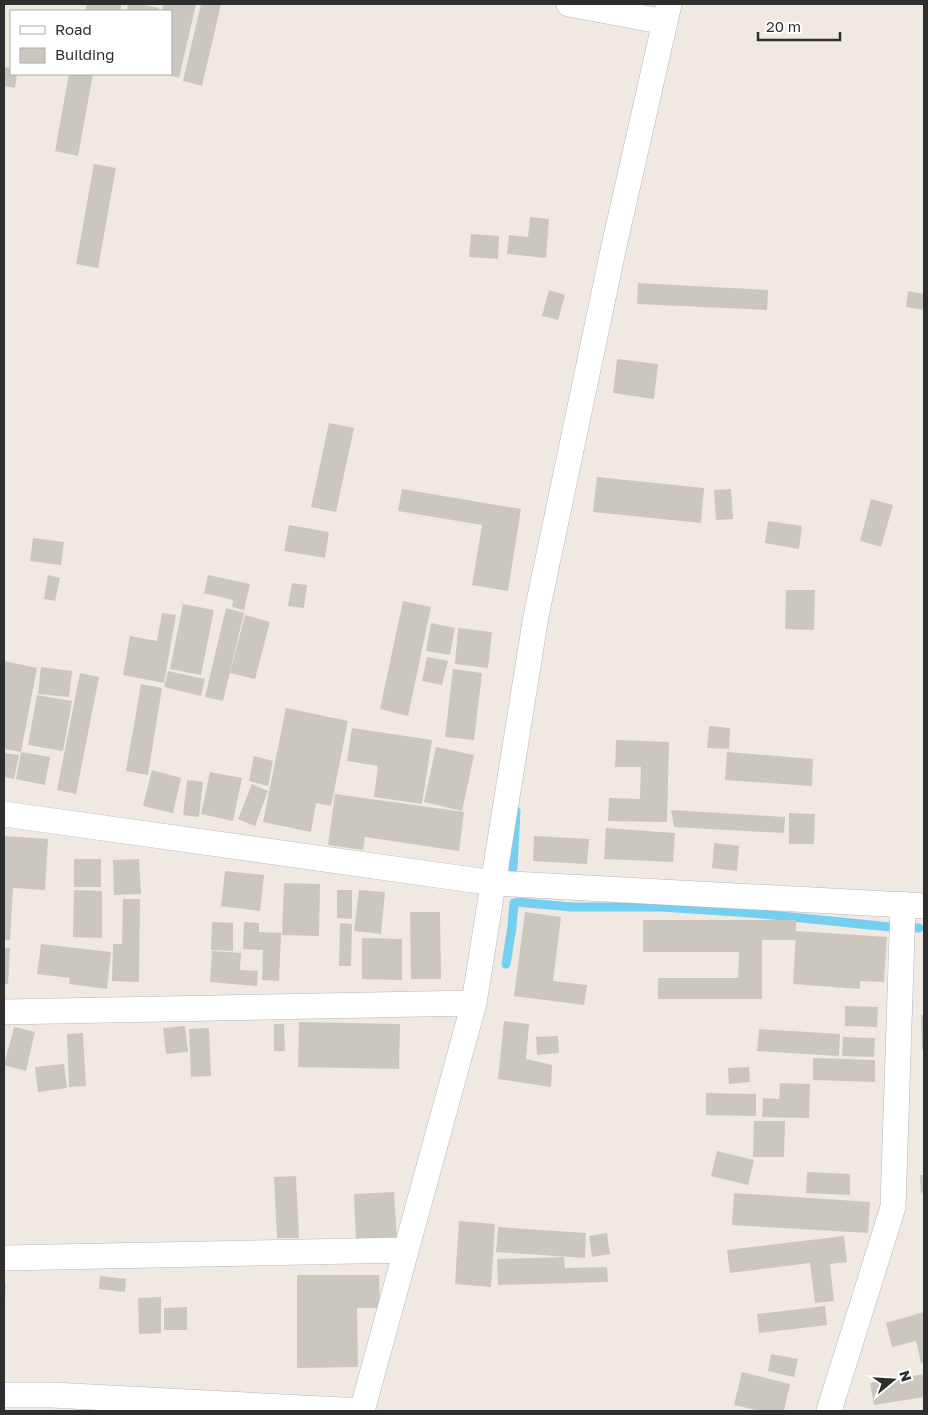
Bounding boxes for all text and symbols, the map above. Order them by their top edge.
legend [10,10,172,75]
scale bar [758,10,840,42]
text: 20 m [766,17,801,35]
text: Road [55,20,92,38]
text: Building [55,45,115,63]
north arrow [868,1355,918,1405]
text: N [896,1368,916,1384]

